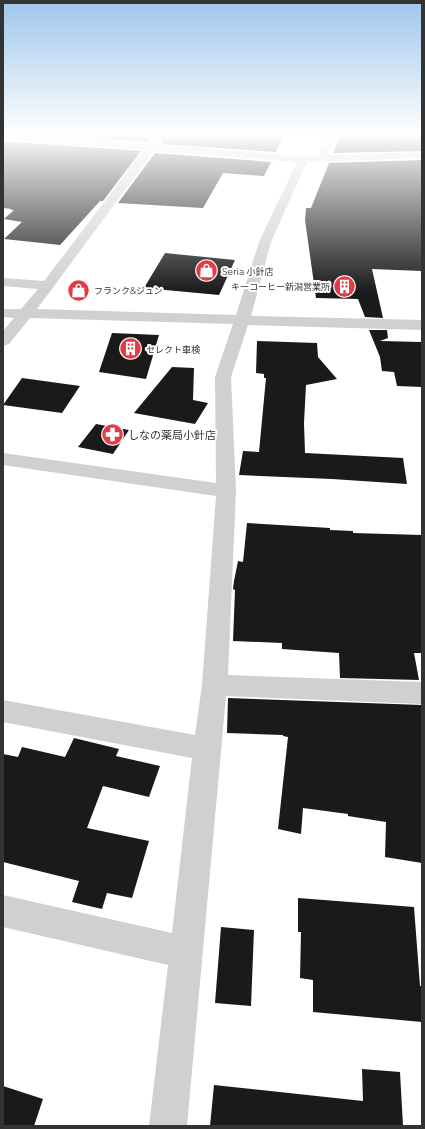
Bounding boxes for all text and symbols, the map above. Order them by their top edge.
shop icon: Seria 小針店 [194,258,220,284]
place label: Seria 小針店 [222,266,274,277]
building icon: キーコーヒー新潟営業所 [332,273,358,299]
shop icon: フランク&ジュン [65,277,91,303]
place label: キーコーヒー新潟営業所 [231,281,330,292]
place label: フランク&ジュン [94,285,162,296]
building icon: セレクト車検 [118,336,144,362]
place label: セレクト車検 [146,344,201,355]
pharmacy icon: しなの薬局小針店 [100,422,126,448]
place label: しなの薬局小針店 [128,428,216,442]

